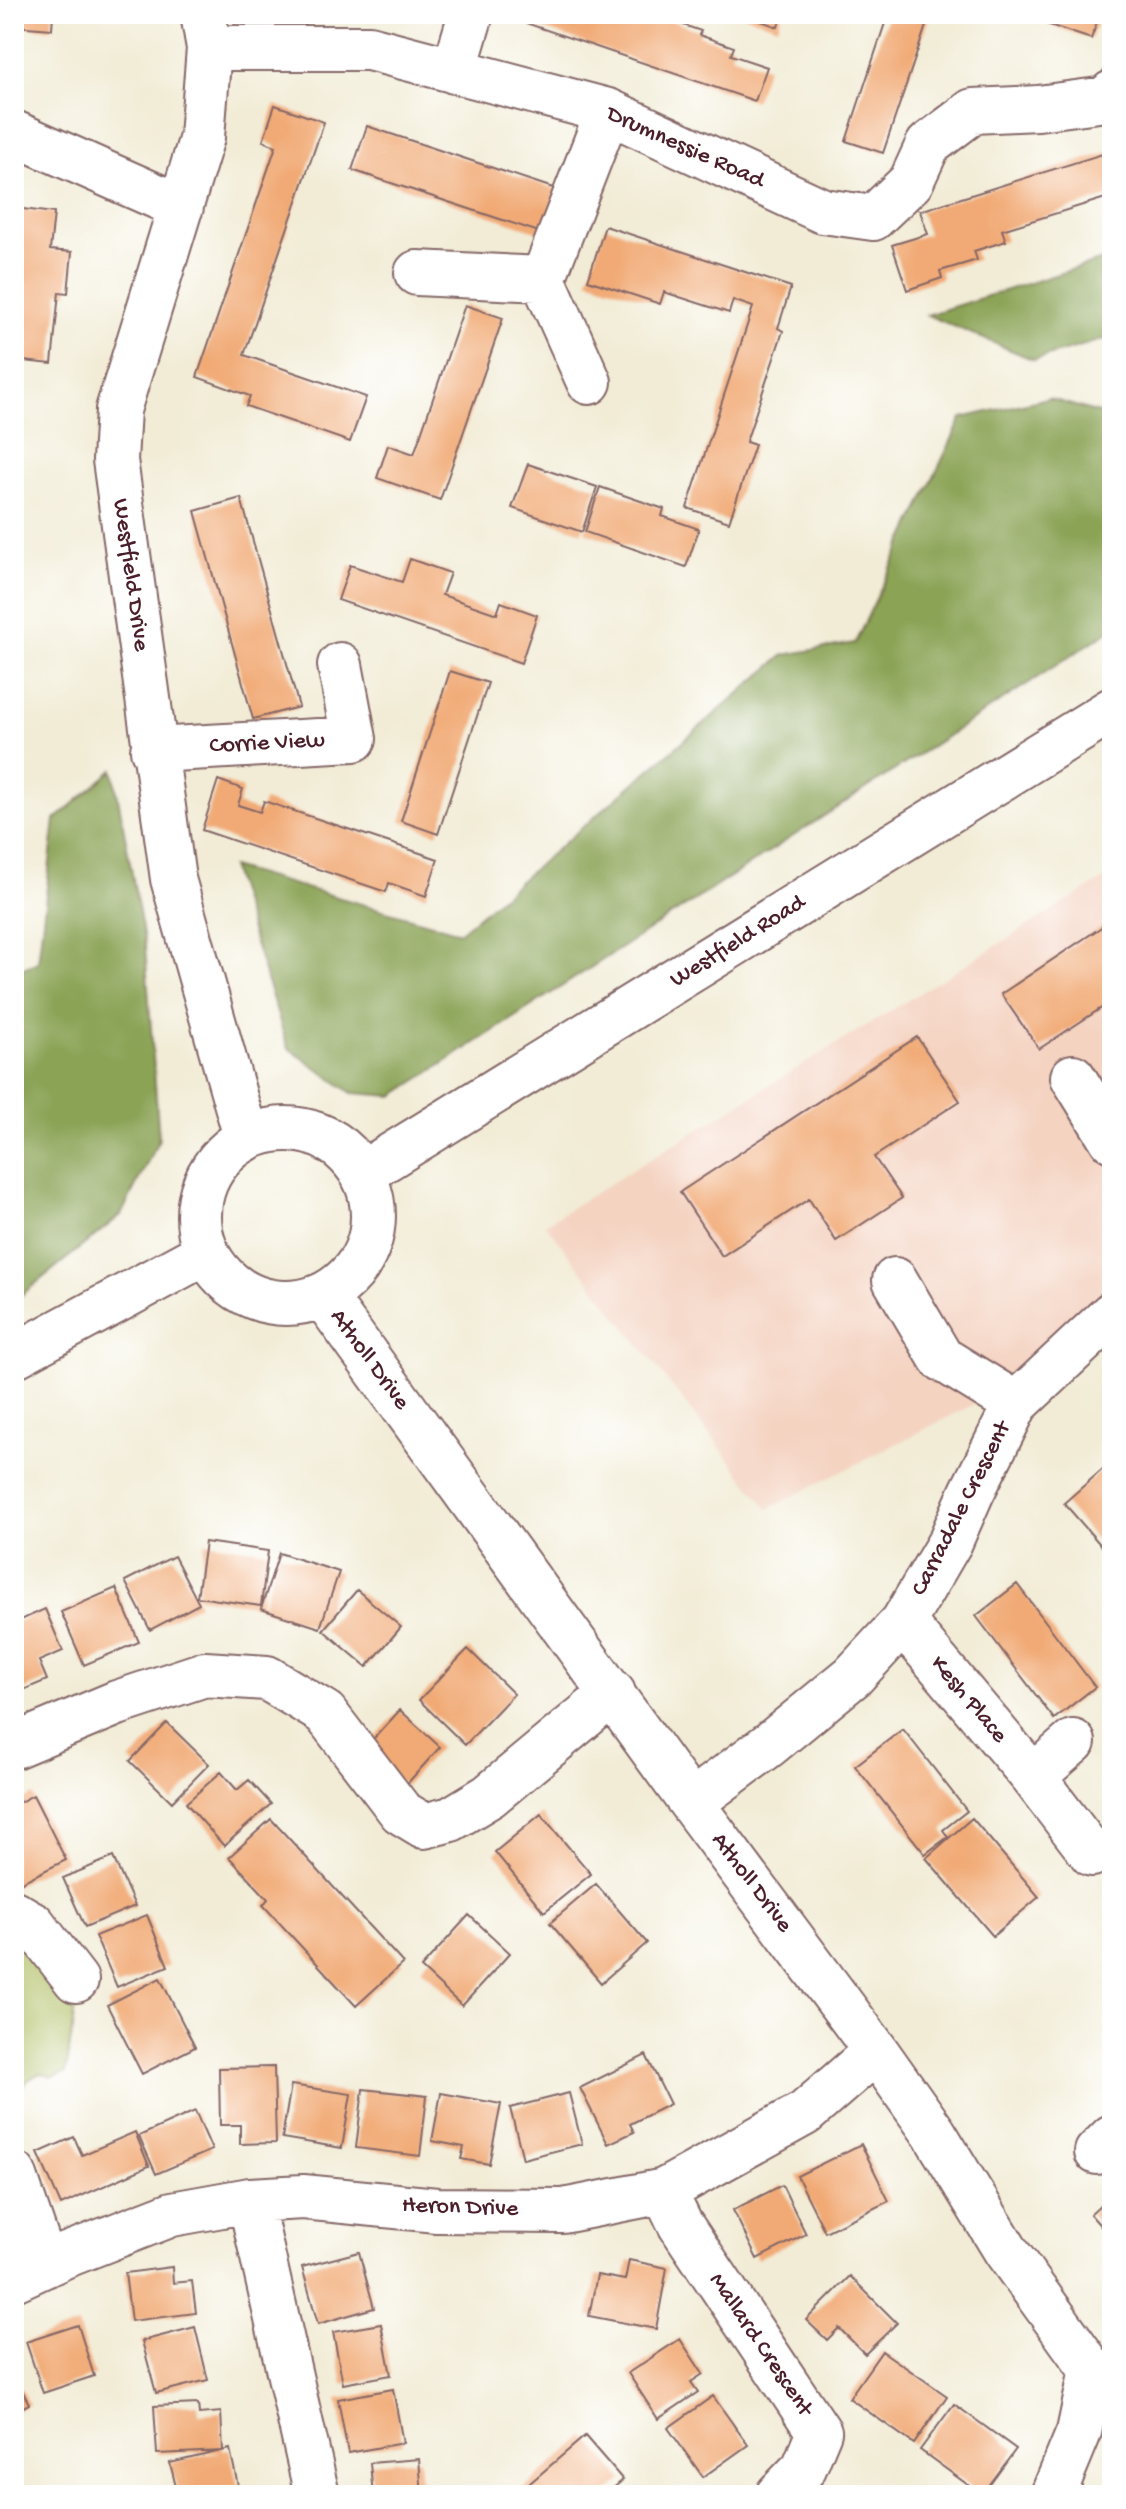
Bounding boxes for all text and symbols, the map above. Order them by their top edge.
street label: Drumnessie Road [600,99,770,197]
street label: Westfield Drive [105,497,155,654]
street label: Corrie View [209,726,326,761]
street label: Westfield Road [665,888,813,995]
street label: Atholl Drive [323,1304,416,1417]
street label: Carradale Crescent [906,1415,1019,1601]
street label: Kesh Place [923,1650,1013,1750]
street label: Atholl Drive [704,1827,798,1939]
street label: Heron Drive [401,2191,519,2225]
street label: Mallard Crescent [701,2268,820,2424]

